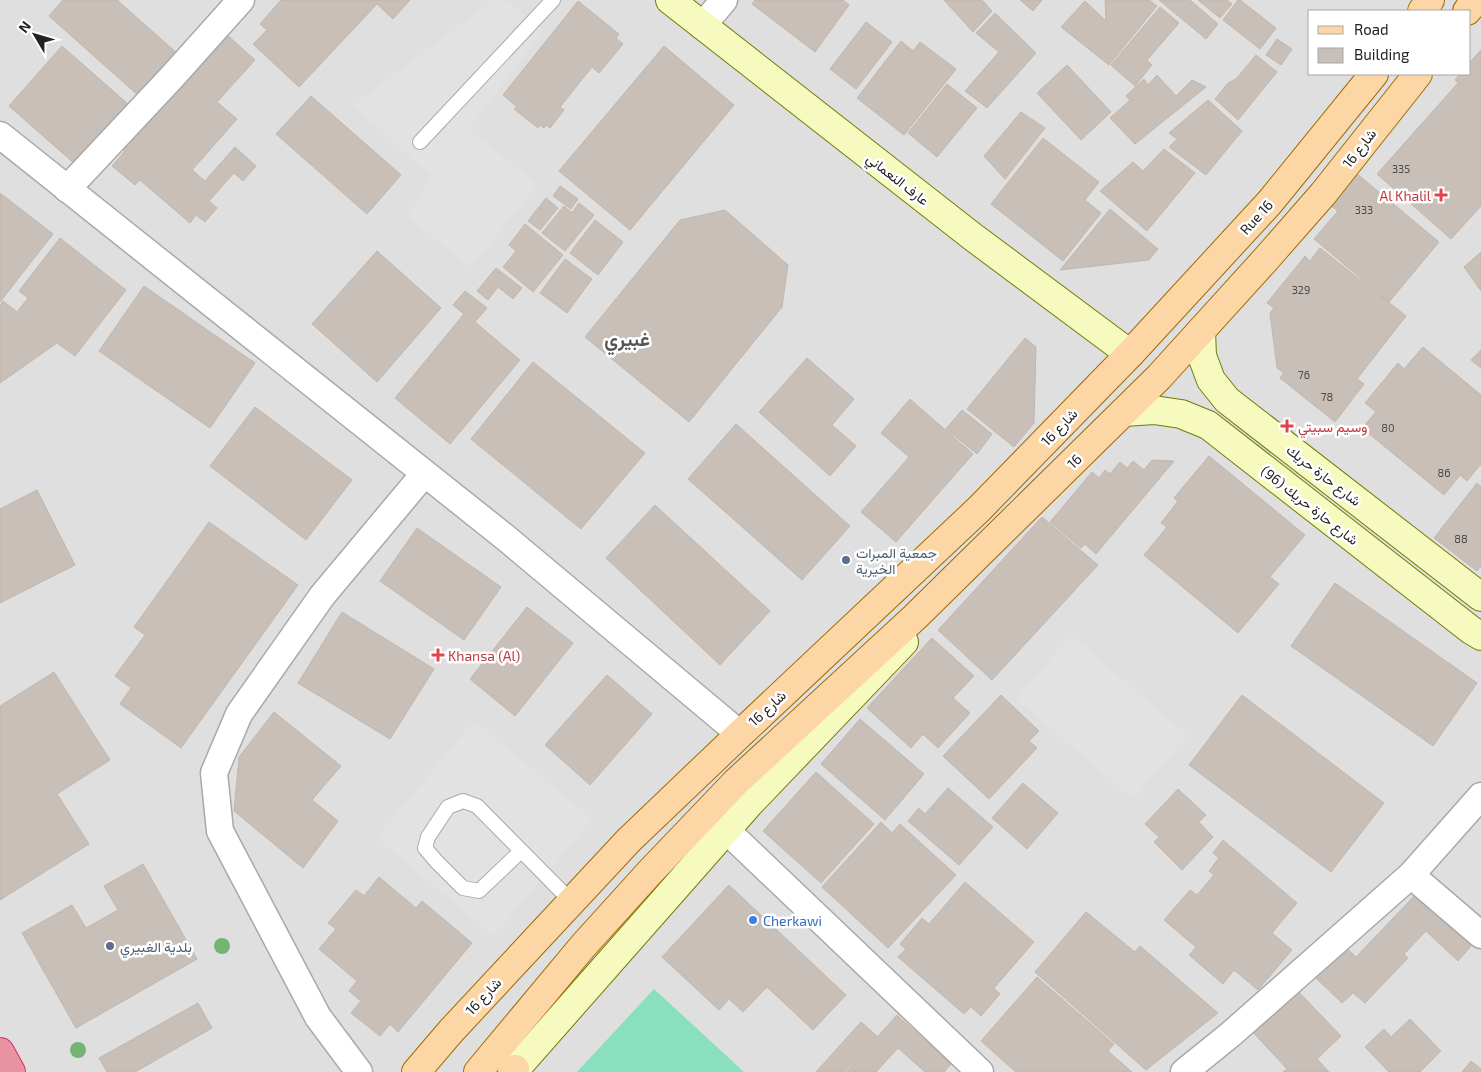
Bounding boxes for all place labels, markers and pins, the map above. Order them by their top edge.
place label: Al Khalil [1379,187,1432,204]
marker: Al Khalil [1435,189,1447,201]
place label: وسيم سبيتي [1298,418,1367,439]
marker: وسيم سبيتي [1280,419,1294,433]
place label: جمعية المبرات الخيرية [856,544,937,578]
marker: جمعية المبرات الخيرية [840,554,852,566]
place label: Khansa (Al) [448,647,520,664]
marker: Khansa (Al) [432,649,444,661]
place label: Cherkawi [763,912,822,929]
marker: Cherkawi [747,914,759,926]
place label: بلدية الغبيري [120,938,192,959]
marker: بلدية الغبيري [104,940,116,952]

